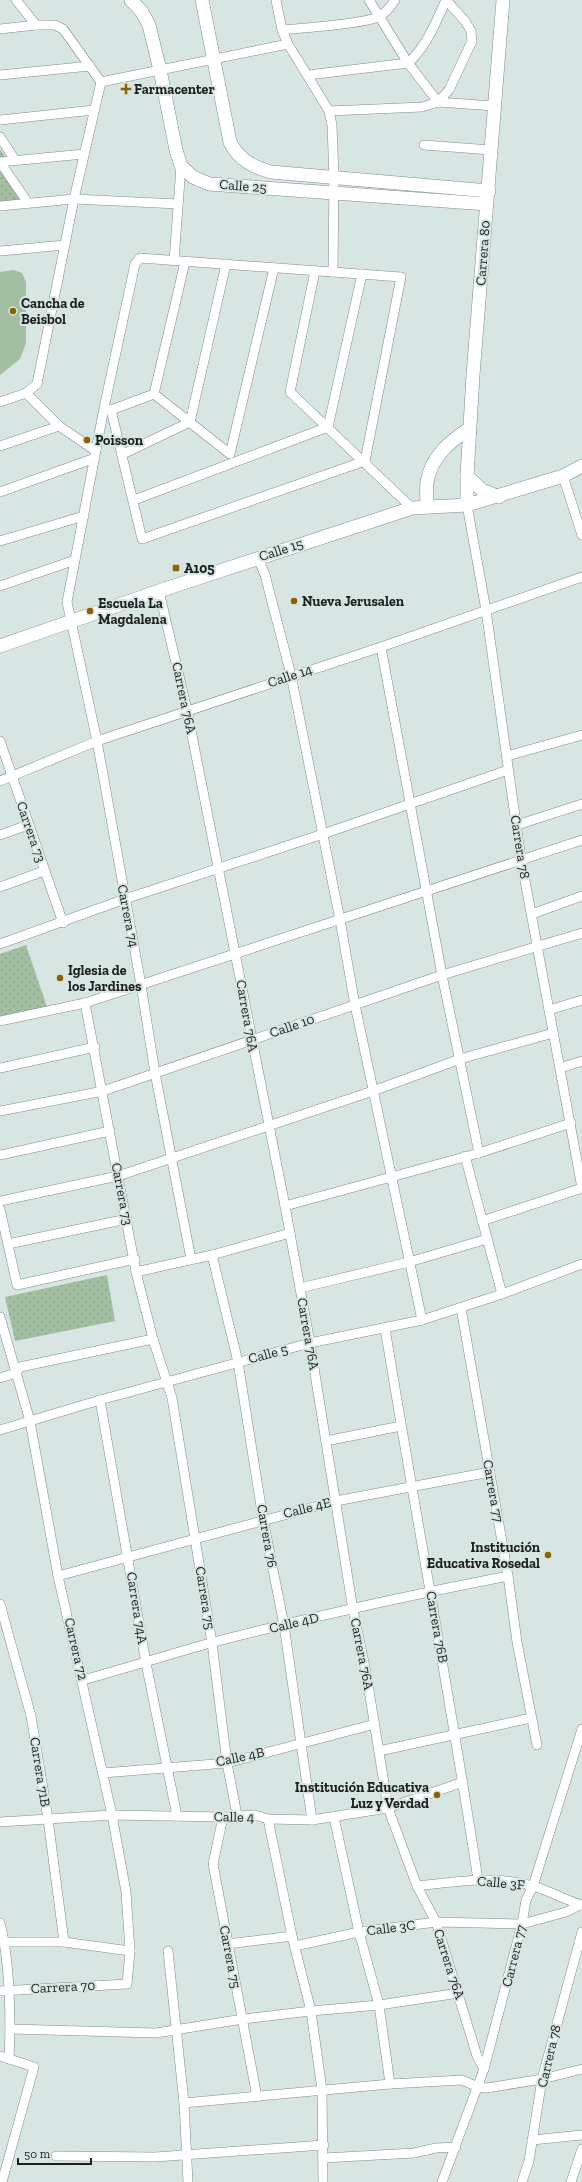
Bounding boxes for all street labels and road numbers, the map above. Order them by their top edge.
street label: Calle 25 [219,176,267,196]
street label: Carrera 80 [472,220,494,286]
street label: Calle 15 [257,535,305,565]
street label: Carrera 76A [168,660,200,736]
street label: Calle 14 [266,661,315,691]
street label: Carrera 73 [13,799,49,865]
street label: Carrera 78 [507,814,533,880]
street label: Carrera 74 [114,883,143,949]
street label: Carrera 76A [232,979,262,1054]
street label: Calle 10 [267,1010,317,1042]
street label: Carrera 73 [108,1161,136,1227]
street label: Carrera 76A [293,1297,323,1372]
street label: Calle 5 [246,1341,290,1367]
street label: Carrera 77 [479,1458,507,1524]
street label: Calle 4E [281,1494,333,1522]
street label: Carrera 76 [253,1503,281,1569]
street label: Carrera 75 [192,1565,218,1631]
street label: Carrera 74A [123,1571,151,1646]
street label: Carrera 76B [422,1590,452,1664]
street label: Calle 4D [268,1609,321,1637]
street label: Carrera 72 [61,1616,91,1682]
street label: Carrera 76A [347,1617,377,1692]
street label: Carrera 71B [26,1736,54,1808]
street label: Calle 4B [214,1744,266,1770]
street label: Calle 4 [214,1808,255,1826]
street label: Calle 3F [477,1872,526,1894]
street label: Calle 3C [366,1917,416,1939]
street label: Carrera 77 [498,1923,530,1989]
street label: Carrera 75 [216,1924,244,1990]
street label: Carrera 76A [430,1927,469,2002]
street label: Carrera 70 [30,1977,96,1997]
street label: Carrera 78 [534,2023,564,2089]

